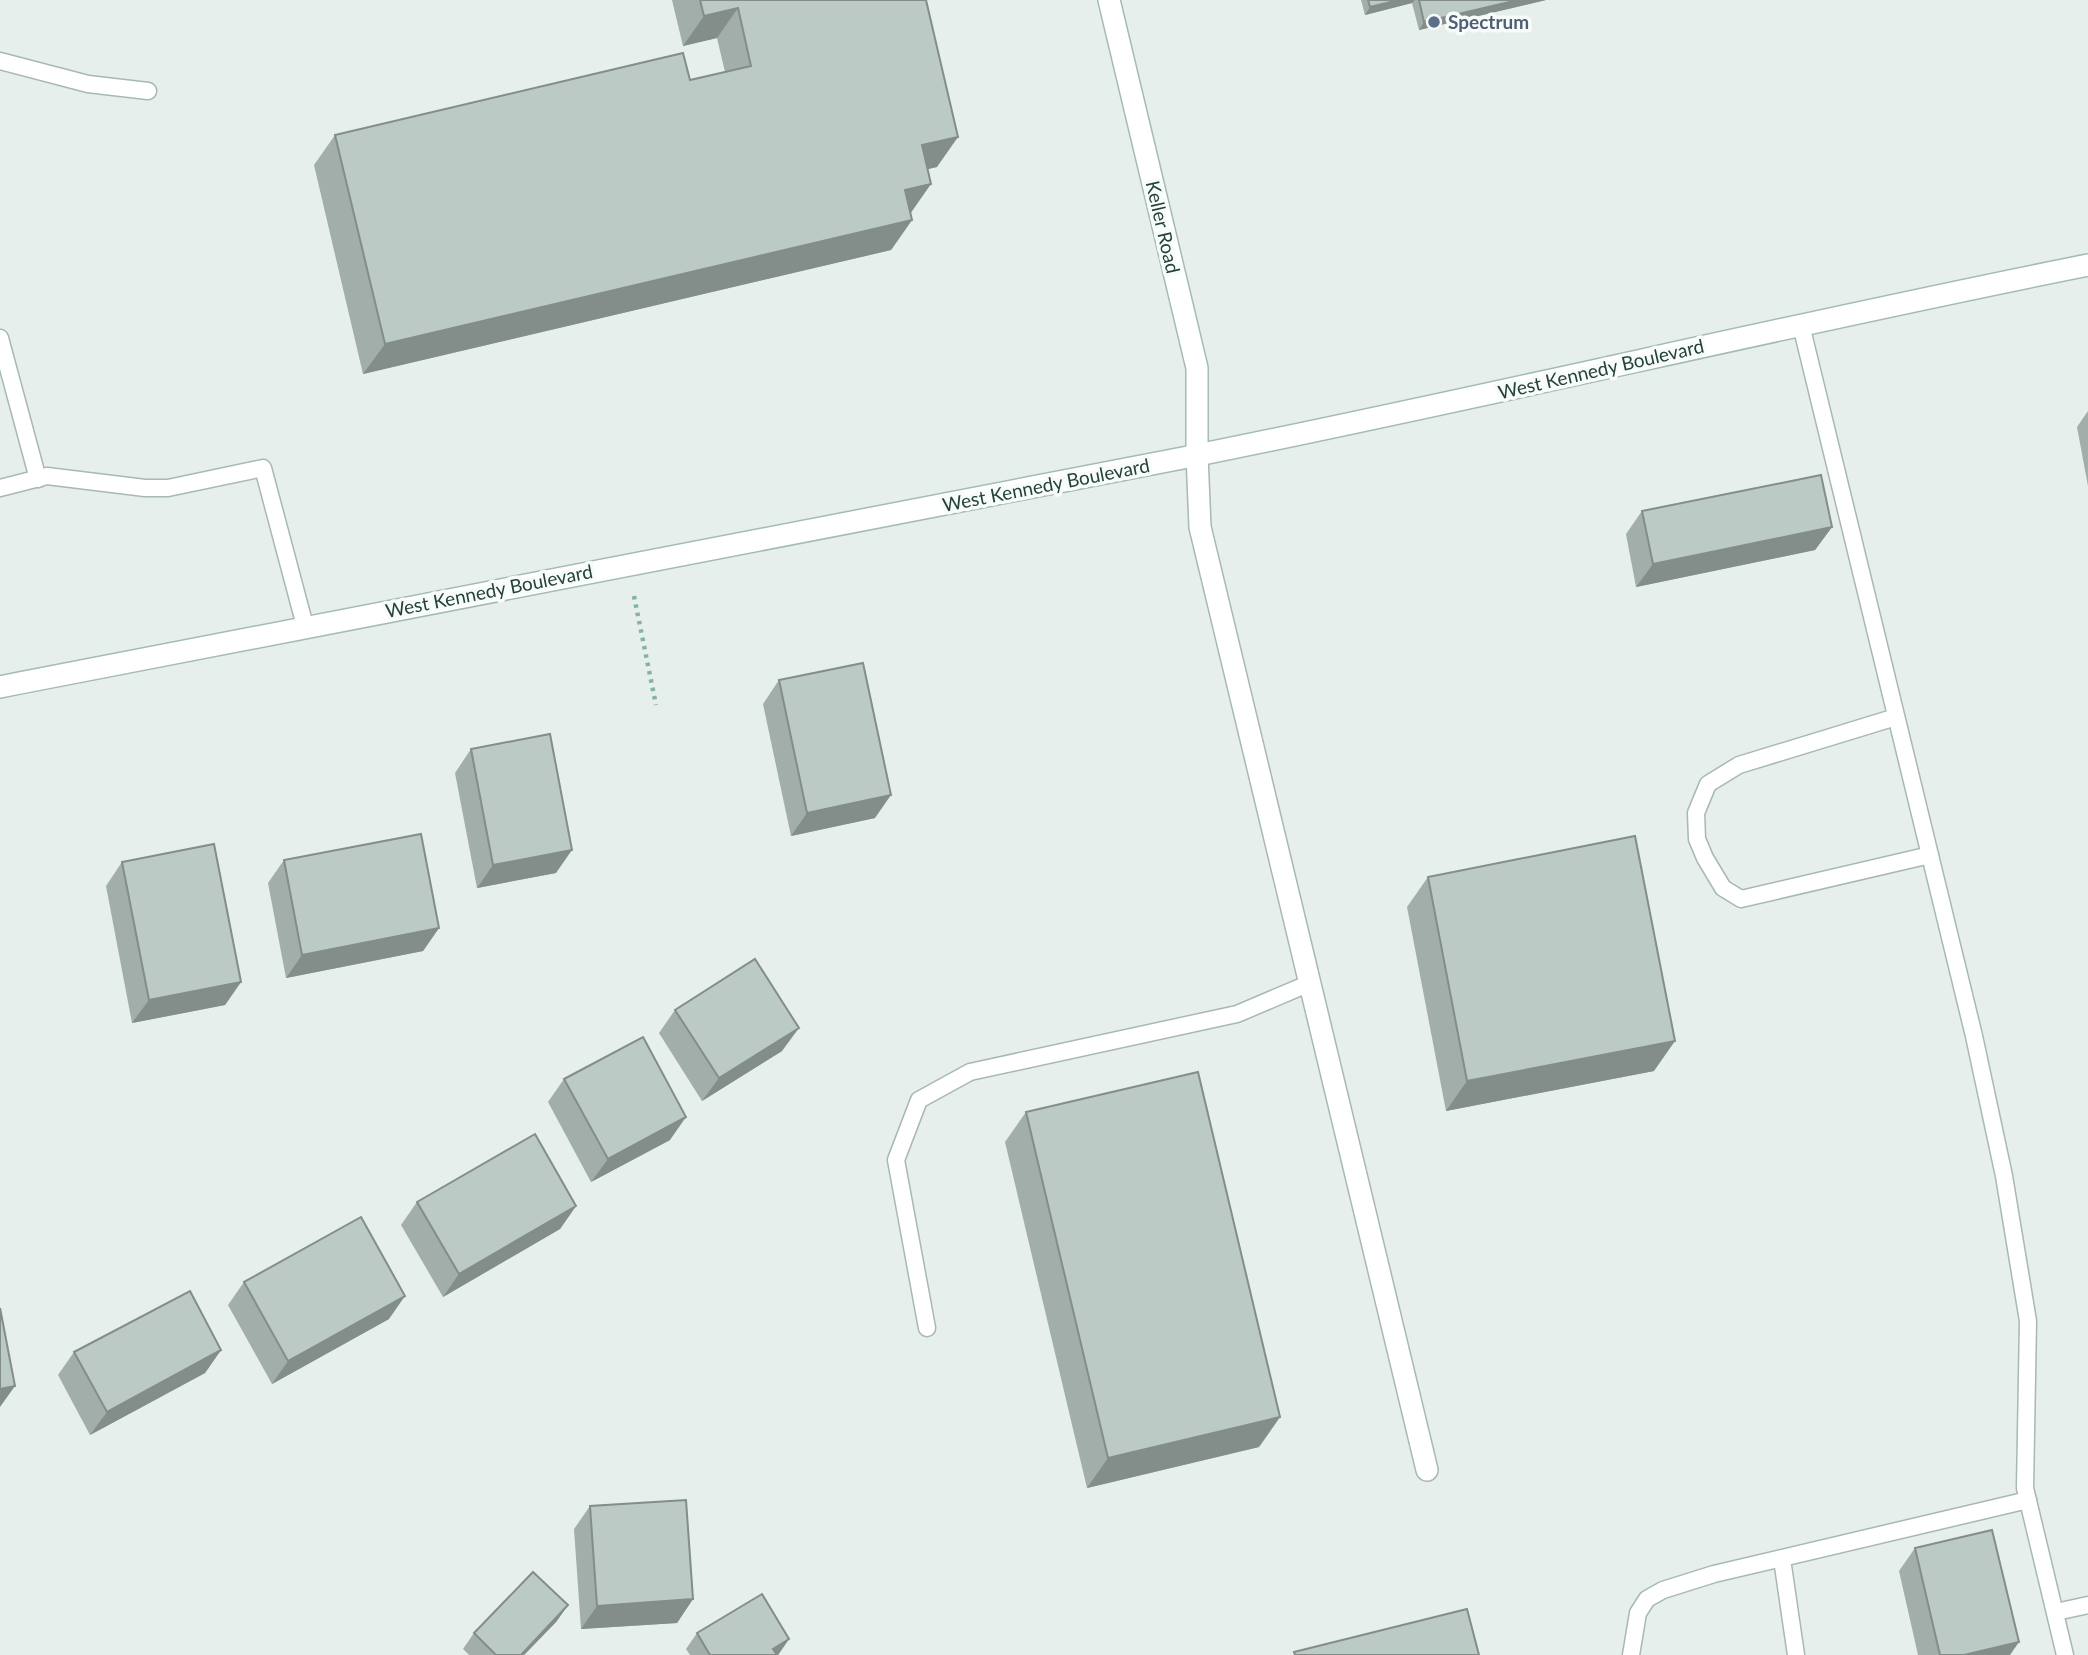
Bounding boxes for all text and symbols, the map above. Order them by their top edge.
place label: Spectrum [1448,10,1529,33]
marker: Spectrum [1426,14,1442,30]
street label: Keller Road [1142,178,1185,275]
street label: West Kennedy Boulevard [1496,334,1706,403]
street label: West Kennedy Boulevard [940,453,1151,516]
street label: West Kennedy Boulevard [383,559,594,622]

